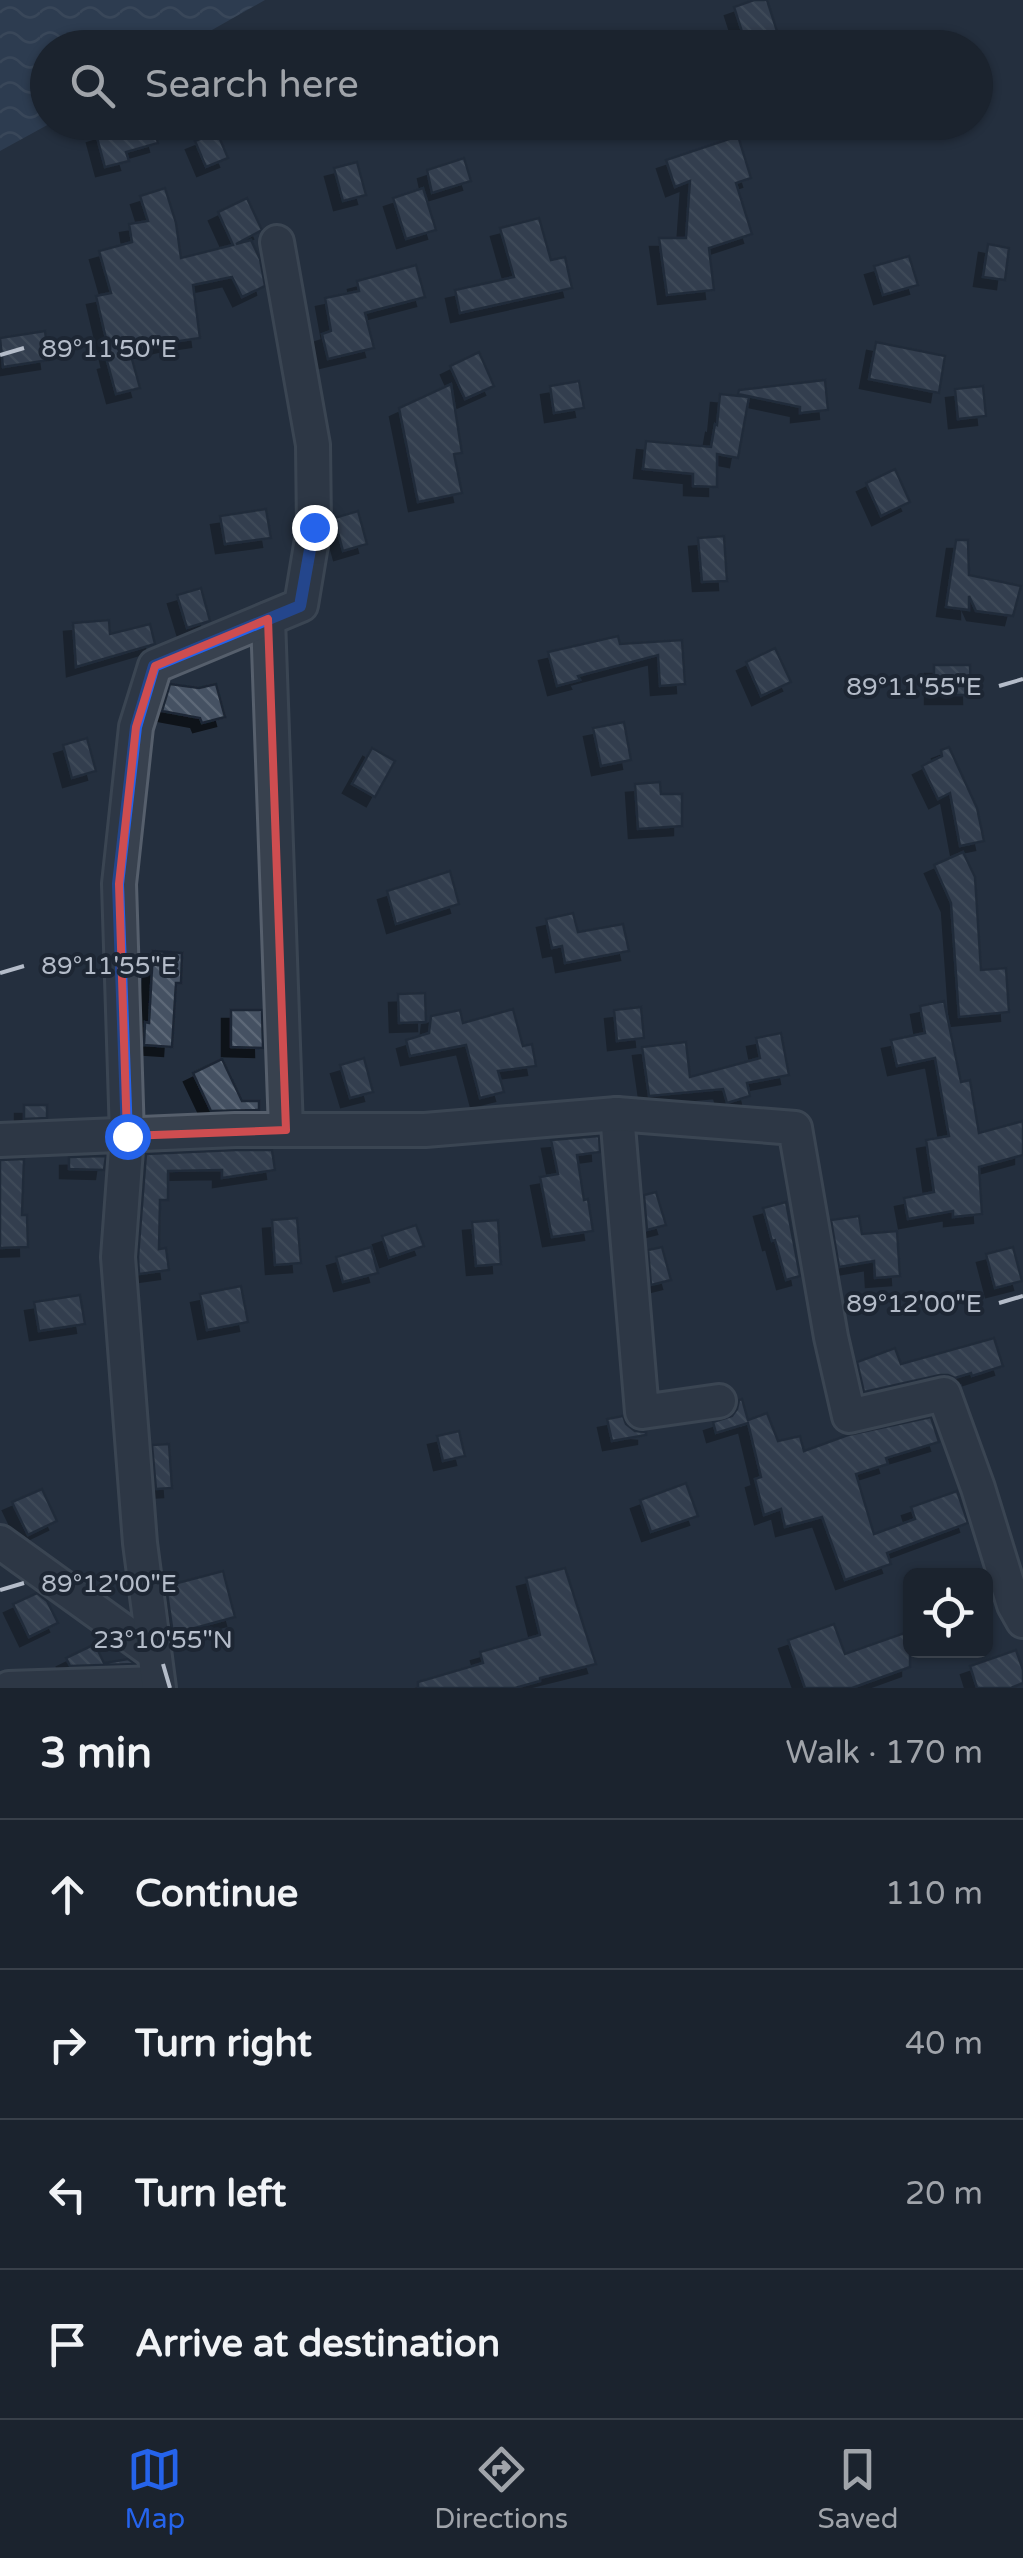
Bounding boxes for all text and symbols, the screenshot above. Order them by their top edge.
search box [30,30,993,140]
icon: search [65,58,120,113]
text: Search here [145,62,359,108]
text: 89°11'50"E [41,334,177,364]
route end [292,505,338,551]
text: 89°11'55"E [846,672,982,702]
text: 89°11'55"E [41,951,177,981]
route start [105,1114,151,1160]
text: 89°12'00"E [846,1289,982,1319]
map controls [903,1568,993,1658]
button: locate [903,1568,993,1658]
text: 89°12'00"E [41,1569,177,1599]
text: 23°10'55"N [93,1625,233,1655]
text: 3 min [40,1728,152,1779]
text: Walk · 170 m [786,1734,983,1772]
icon: ahead [40,1867,95,1922]
text: Continue [135,1871,298,1917]
text: 110 m [885,1875,983,1913]
icon: right [40,2017,95,2072]
text: Turn right [135,2021,312,2067]
text: 40 m [905,2025,983,2063]
icon: left [40,2167,95,2222]
text: Turn left [135,2171,286,2217]
text: 20 m [905,2175,983,2213]
icon: arrive [40,2317,95,2372]
text: Arrive at destination [135,2321,500,2367]
tab: Map [125,2442,185,2536]
tab: Directions [434,2442,568,2536]
tab: Saved [817,2442,898,2536]

